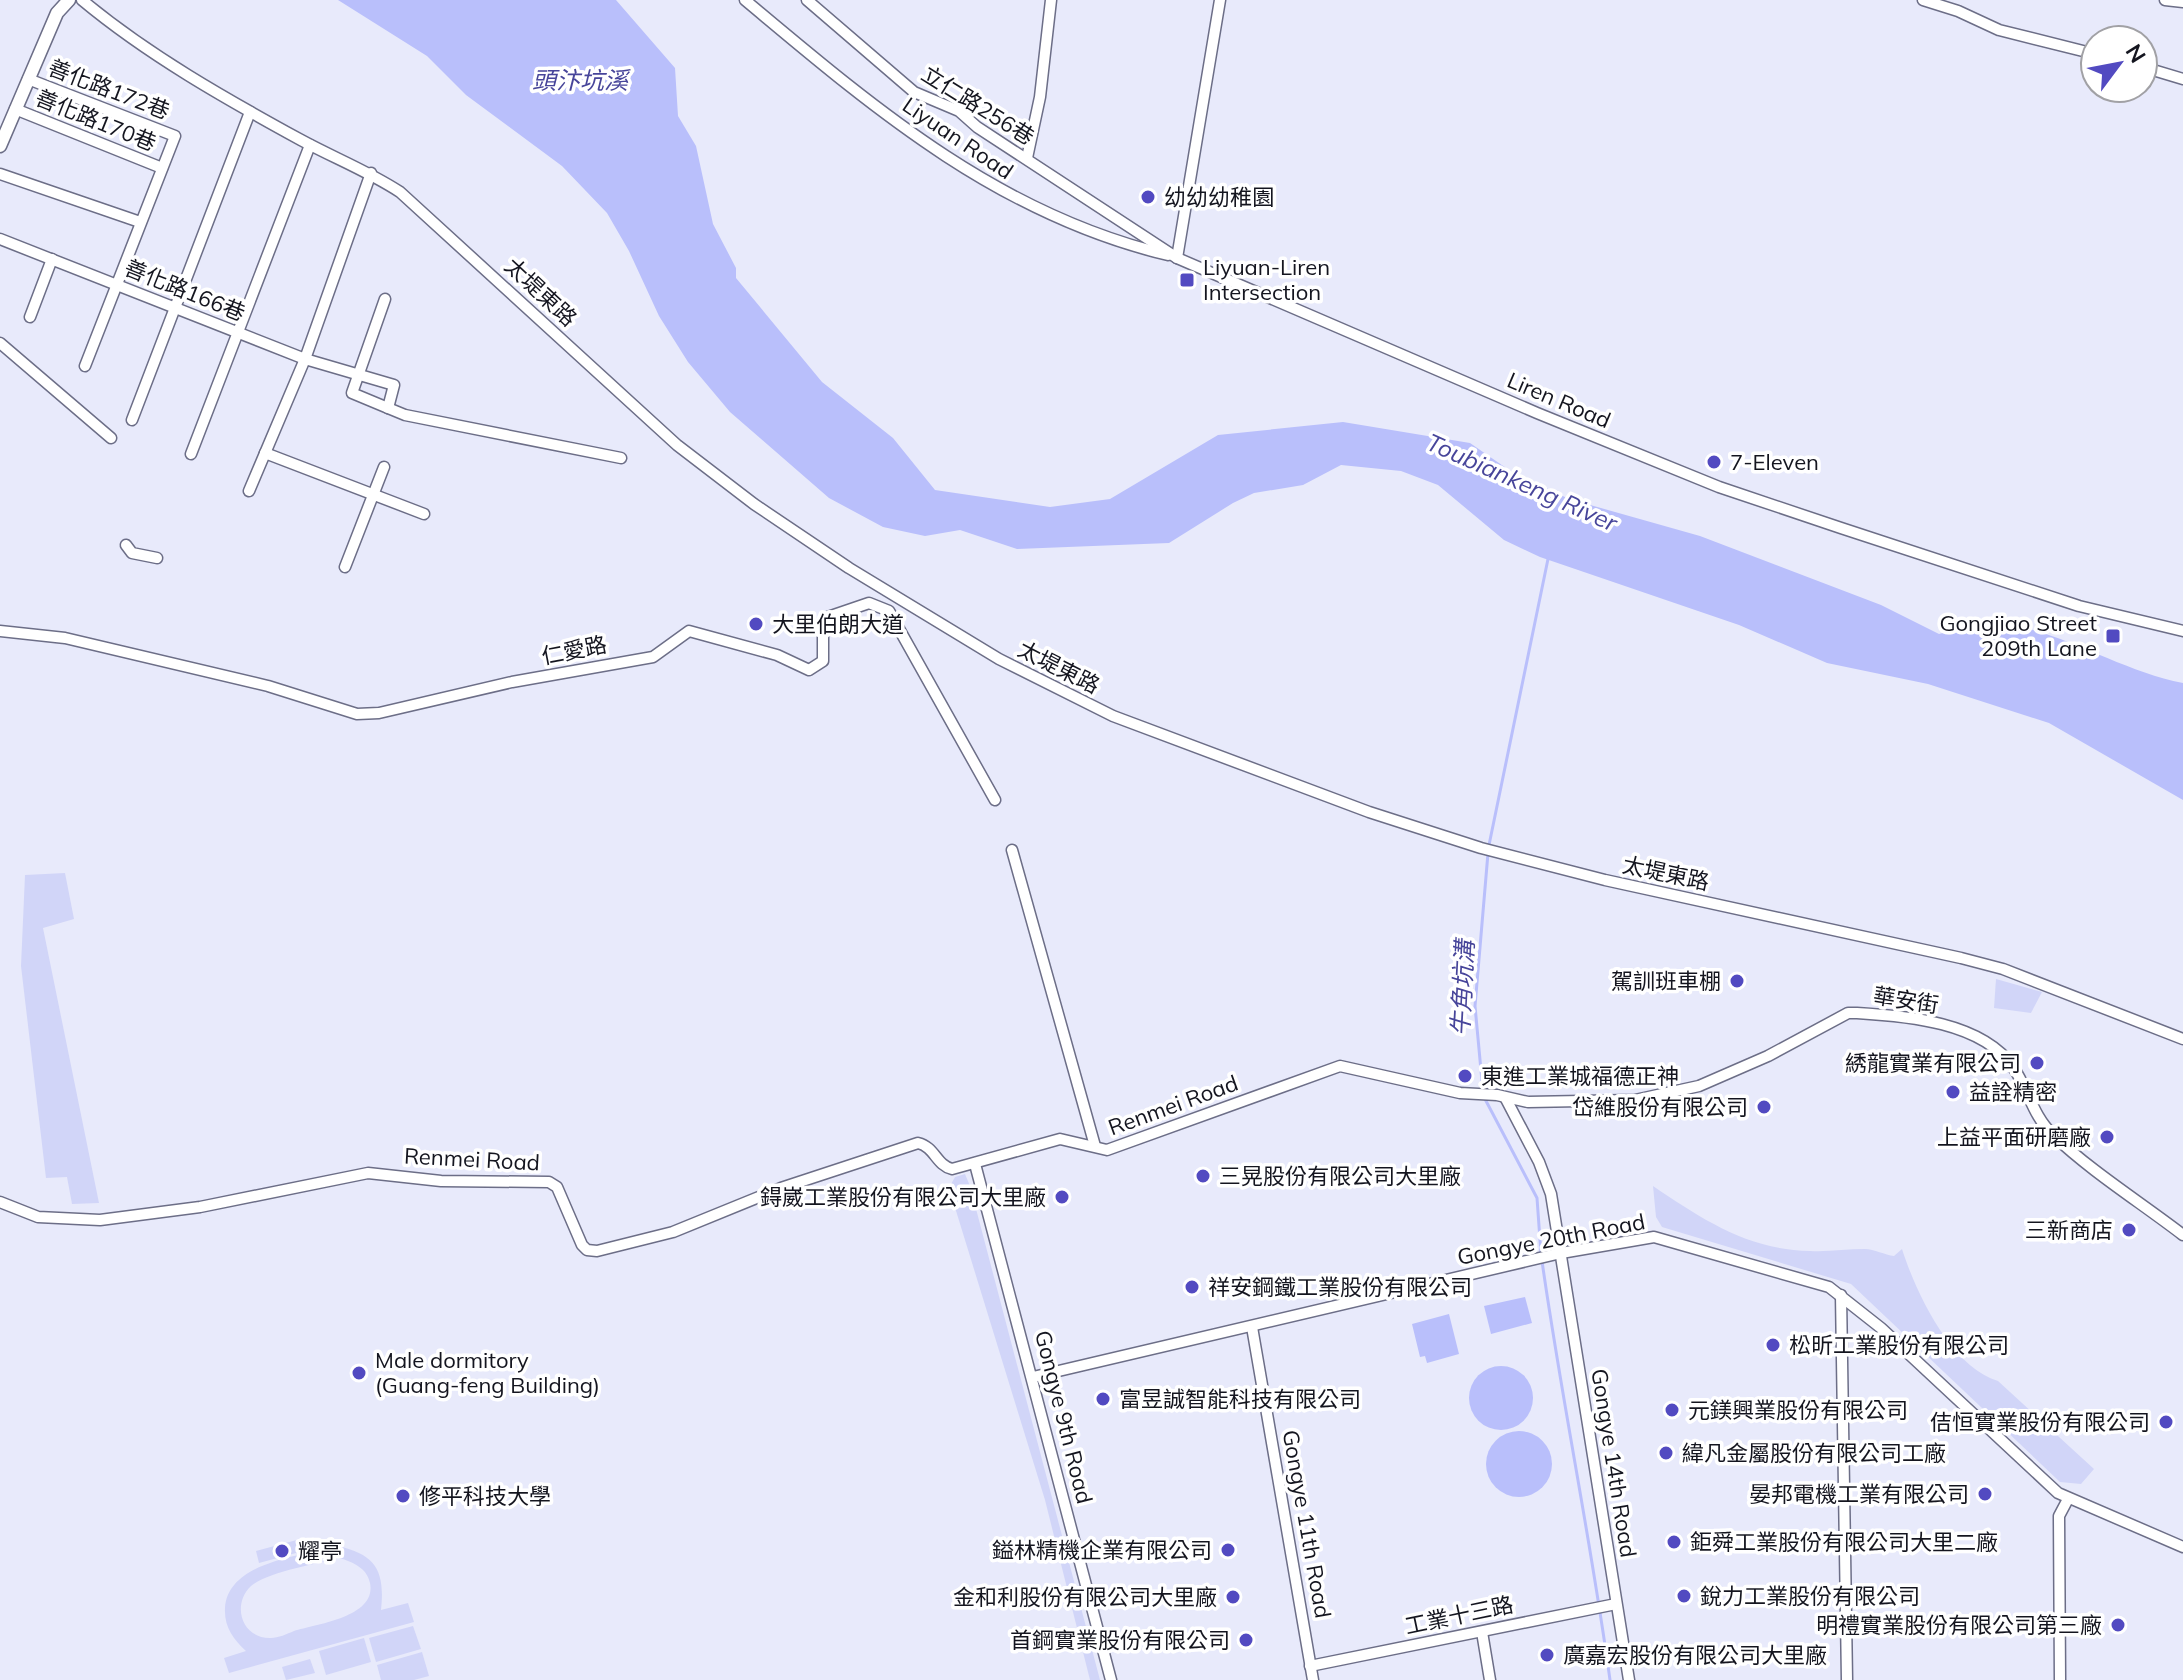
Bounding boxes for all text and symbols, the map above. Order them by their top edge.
north arrow [2079,24,2159,104]
text: N [2120,39,2152,68]
street label: 善化路172巷 [44,53,174,125]
street label: 立仁路256巷 [916,59,1040,151]
water label: 頭汴坑溪 [532,65,631,95]
street label: 善化路170巷 [32,83,160,157]
street label: Liyuan Road [897,91,1019,185]
place label: 幼幼幼稚園 [1164,183,1274,211]
marker: 幼幼幼稚園 [1139,188,1157,206]
street label: 太堤東路 [499,252,583,332]
street label: 善化路166巷 [121,253,249,327]
place label: Liyuan-Liren Intersection [1203,253,1330,306]
marker: Liyuan-Liren Intersection [1178,271,1196,289]
street label: Liren Road [1503,366,1615,434]
water label: Toubiankeng River [1422,427,1623,538]
place label: 7-Eleven [1730,448,1819,476]
marker: 7-Eleven [1705,453,1723,471]
place label: Gongjiao Street 209th Lane [1939,609,2097,662]
place label: 大里伯朗大道 [772,610,904,638]
marker: 大里伯朗大道 [747,615,765,633]
marker: Gongjiao Street 209th Lane [2104,627,2122,645]
street label: 仁愛路 [539,630,609,670]
street label: 太堤東路 [1013,635,1105,699]
street label: 太堤東路 [1620,850,1712,896]
water label: 牛角坑溝 [1445,936,1480,1037]
place label: 駕訓班車棚 [1611,967,1721,995]
marker: 駕訓班車棚 [1728,972,1746,990]
street label: 華安街 [1871,981,1941,1019]
place label: 綉龍實業有限公司 [1845,1049,2021,1077]
marker: 綉龍實業有限公司 [2028,1054,2046,1072]
place label: 東進工業城福德正神 [1481,1062,1679,1090]
marker: 東進工業城福德正神 [1456,1067,1474,1085]
street label: Renmei Road [1104,1069,1242,1141]
place label: 益詮精密 [1969,1078,2057,1106]
marker: 益詮精密 [1944,1083,1962,1101]
place label: 岱維股份有限公司 [1572,1093,1748,1121]
marker: 岱維股份有限公司 [1755,1098,1773,1116]
place label: 上益平面研磨廠 [1937,1123,2091,1151]
marker: 上益平面研磨廠 [2098,1128,2116,1146]
street label: Renmei Road [403,1141,541,1177]
place label: 三晃股份有限公司大里廠 [1219,1162,1461,1190]
marker: 三晃股份有限公司大里廠 [1194,1167,1212,1185]
place label: 鍀崴工業股份有限公司大里廠 [760,1183,1046,1211]
marker: 鍀崴工業股份有限公司大里廠 [1053,1188,1071,1206]
street label: Gongye 20th Road [1455,1207,1647,1271]
place label: 三新商店 [2025,1216,2113,1244]
marker: 三新商店 [2120,1221,2138,1239]
place label: 祥安鋼鐵工業股份有限公司 [1208,1273,1472,1301]
marker: 祥安鋼鐵工業股份有限公司 [1183,1278,1201,1296]
street label: Gongye 9th Road [1029,1327,1099,1507]
place label: 松昕工業股份有限公司 [1789,1331,2009,1359]
marker: 松昕工業股份有限公司 [1764,1336,1782,1354]
place label: Male dormitory (Guang-feng Building) [375,1346,600,1399]
marker: Male dormitory (Guang-feng Building) [350,1364,368,1382]
street label: Gongye 14th Road [1585,1367,1643,1559]
place label: 富昱誠智能科技有限公司 [1119,1385,1361,1413]
marker: 富昱誠智能科技有限公司 [1094,1390,1112,1408]
place label: 元鎂興業股份有限公司 [1688,1396,1908,1424]
marker: 元鎂興業股份有限公司 [1663,1401,1681,1419]
place label: 佶恒實業股份有限公司 [1930,1408,2150,1436]
marker: 佶恒實業股份有限公司 [2157,1413,2175,1431]
street label: Gongye 11th Road [1277,1428,1337,1620]
place label: 緯凡金屬股份有限公司工廠 [1682,1439,1946,1467]
marker: 緯凡金屬股份有限公司工廠 [1657,1444,1675,1462]
place label: 晏邦電機工業有限公司 [1749,1480,1969,1508]
place label: 修平科技大學 [419,1482,551,1510]
marker: 晏邦電機工業有限公司 [1976,1485,1994,1503]
marker: 修平科技大學 [394,1487,412,1505]
place label: 鉅舜工業股份有限公司大里二廠 [1690,1528,1998,1556]
marker: 鉅舜工業股份有限公司大里二廠 [1665,1533,1683,1551]
place label: 鎰林精機企業有限公司 [992,1536,1212,1564]
place label: 耀亭 [298,1537,342,1565]
marker: 鎰林精機企業有限公司 [1219,1541,1237,1559]
marker: 耀亭 [273,1542,291,1560]
place label: 銳力工業股份有限公司 [1700,1582,1920,1610]
place label: 金和利股份有限公司大里廠 [953,1583,1217,1611]
marker: 銳力工業股份有限公司 [1675,1587,1693,1605]
marker: 金和利股份有限公司大里廠 [1224,1588,1242,1606]
street label: 工業十三路 [1402,1590,1516,1640]
place label: 明禮實業股份有限公司第三廠 [1816,1611,2102,1639]
marker: 明禮實業股份有限公司第三廠 [2109,1616,2127,1634]
place label: 首鋼實業股份有限公司 [1010,1626,1230,1654]
marker: 首鋼實業股份有限公司 [1237,1631,1255,1649]
place label: 廣嘉宏股份有限公司大里廠 [1563,1641,1827,1669]
marker: 廣嘉宏股份有限公司大里廠 [1538,1646,1556,1664]

